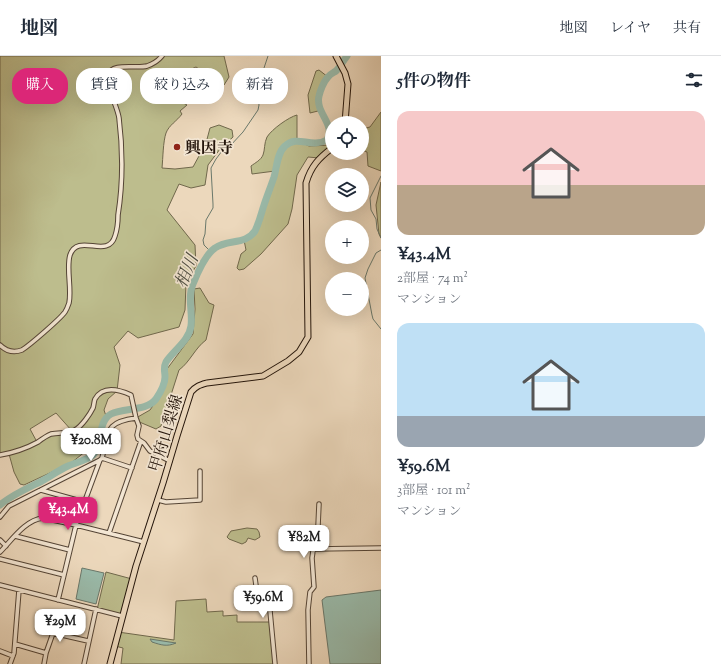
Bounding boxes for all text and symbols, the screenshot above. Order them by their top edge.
text: 地図 [20,16,58,43]
text: 地図 [560,19,588,39]
text: レイヤ [610,19,651,39]
text: 共有 [673,19,701,39]
chip: 購入 [12,68,68,104]
chip: 賃貸 [76,68,132,104]
chip: 絞り込み [140,68,224,104]
chip: 新着 [232,68,288,104]
icon: filters [683,69,705,91]
text: 5件の物件 [397,70,471,94]
map controls [325,116,369,316]
button: locate [325,116,369,160]
icon: home [515,137,587,209]
place label: 興因寺 [185,138,233,161]
marker: 興因寺 [172,142,182,152]
button: layers [325,168,369,212]
button: + [325,220,369,264]
text: ¥43.4M [397,243,451,267]
water label: 相川 [170,250,206,292]
text: 2部屋 · 74 m² [397,270,468,288]
button: − [325,272,369,316]
text: マンション [397,291,461,309]
icon: home [515,349,587,421]
street label: 甲府山梨線 [145,392,190,475]
pin: ¥20.8M [58,428,124,462]
text: ¥20.8M [70,432,112,450]
text: ¥59.6M [397,455,450,479]
text: 3部屋 · 101 m² [397,482,470,500]
pin: ¥43.4M [35,497,101,531]
text: ¥43.4M [47,501,89,519]
text: マンション [397,503,461,521]
pin: ¥82M [280,525,328,559]
text: ¥82M [287,529,321,547]
pin: ¥59.6M [230,585,296,619]
text: ¥59.6M [243,589,283,607]
pin: ¥29M [36,609,84,643]
text: ¥29M [44,613,76,631]

